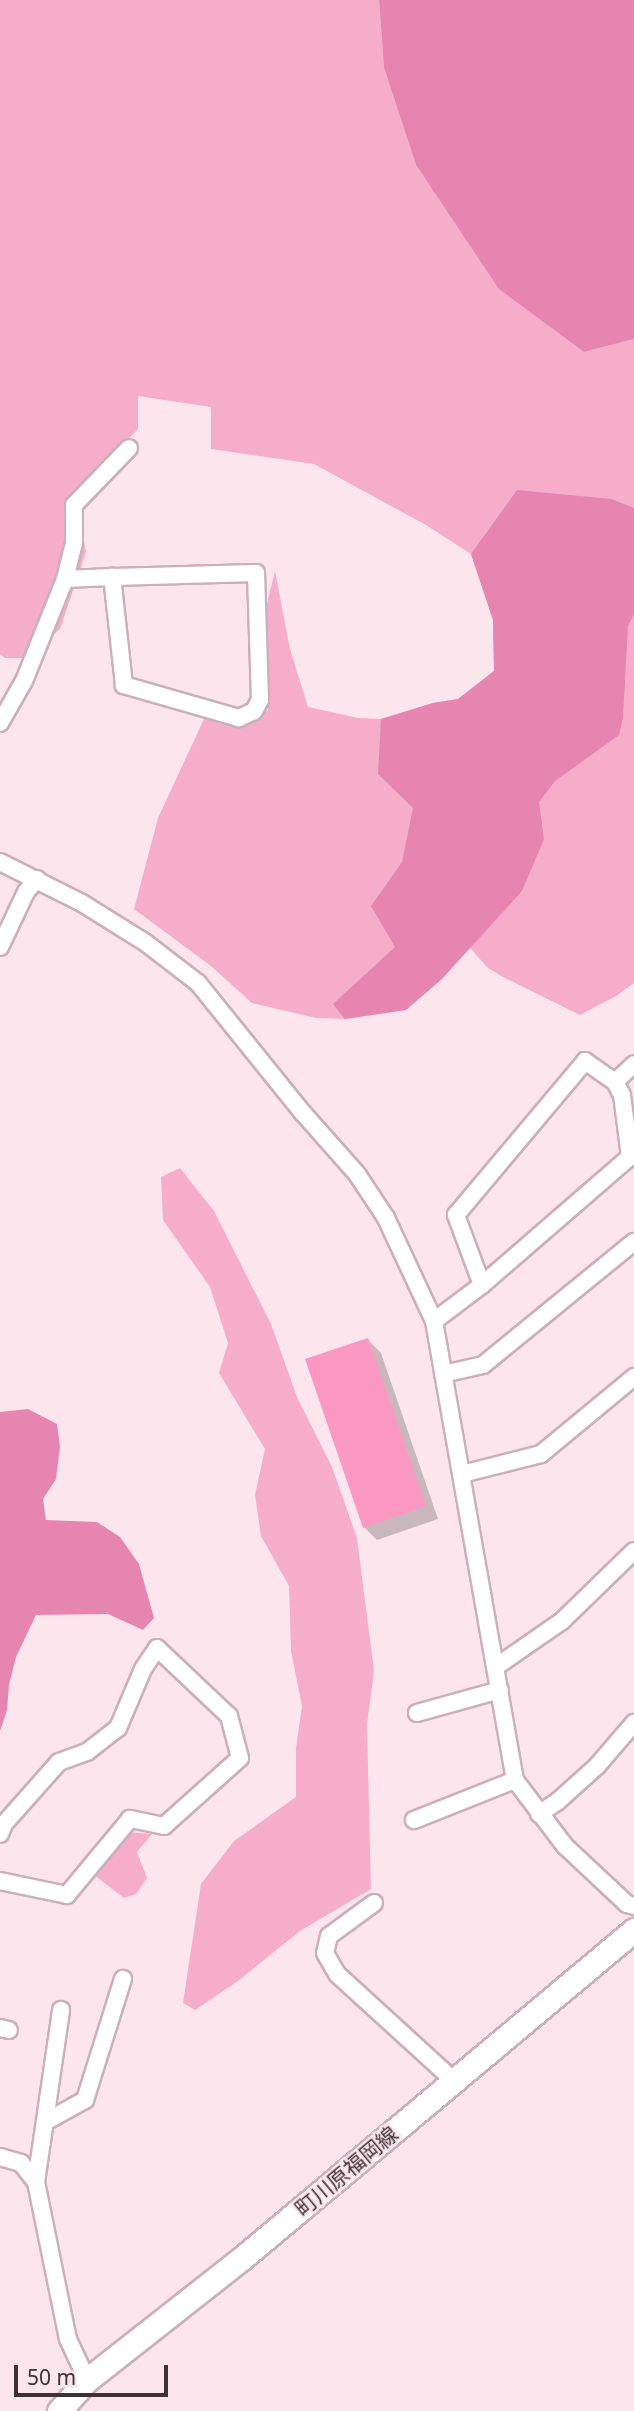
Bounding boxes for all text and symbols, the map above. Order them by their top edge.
street label: 町川原福岡線 [290,2121,402,2221]
scale bar [18,2352,172,2396]
text: 50 m [27,2363,76,2391]

